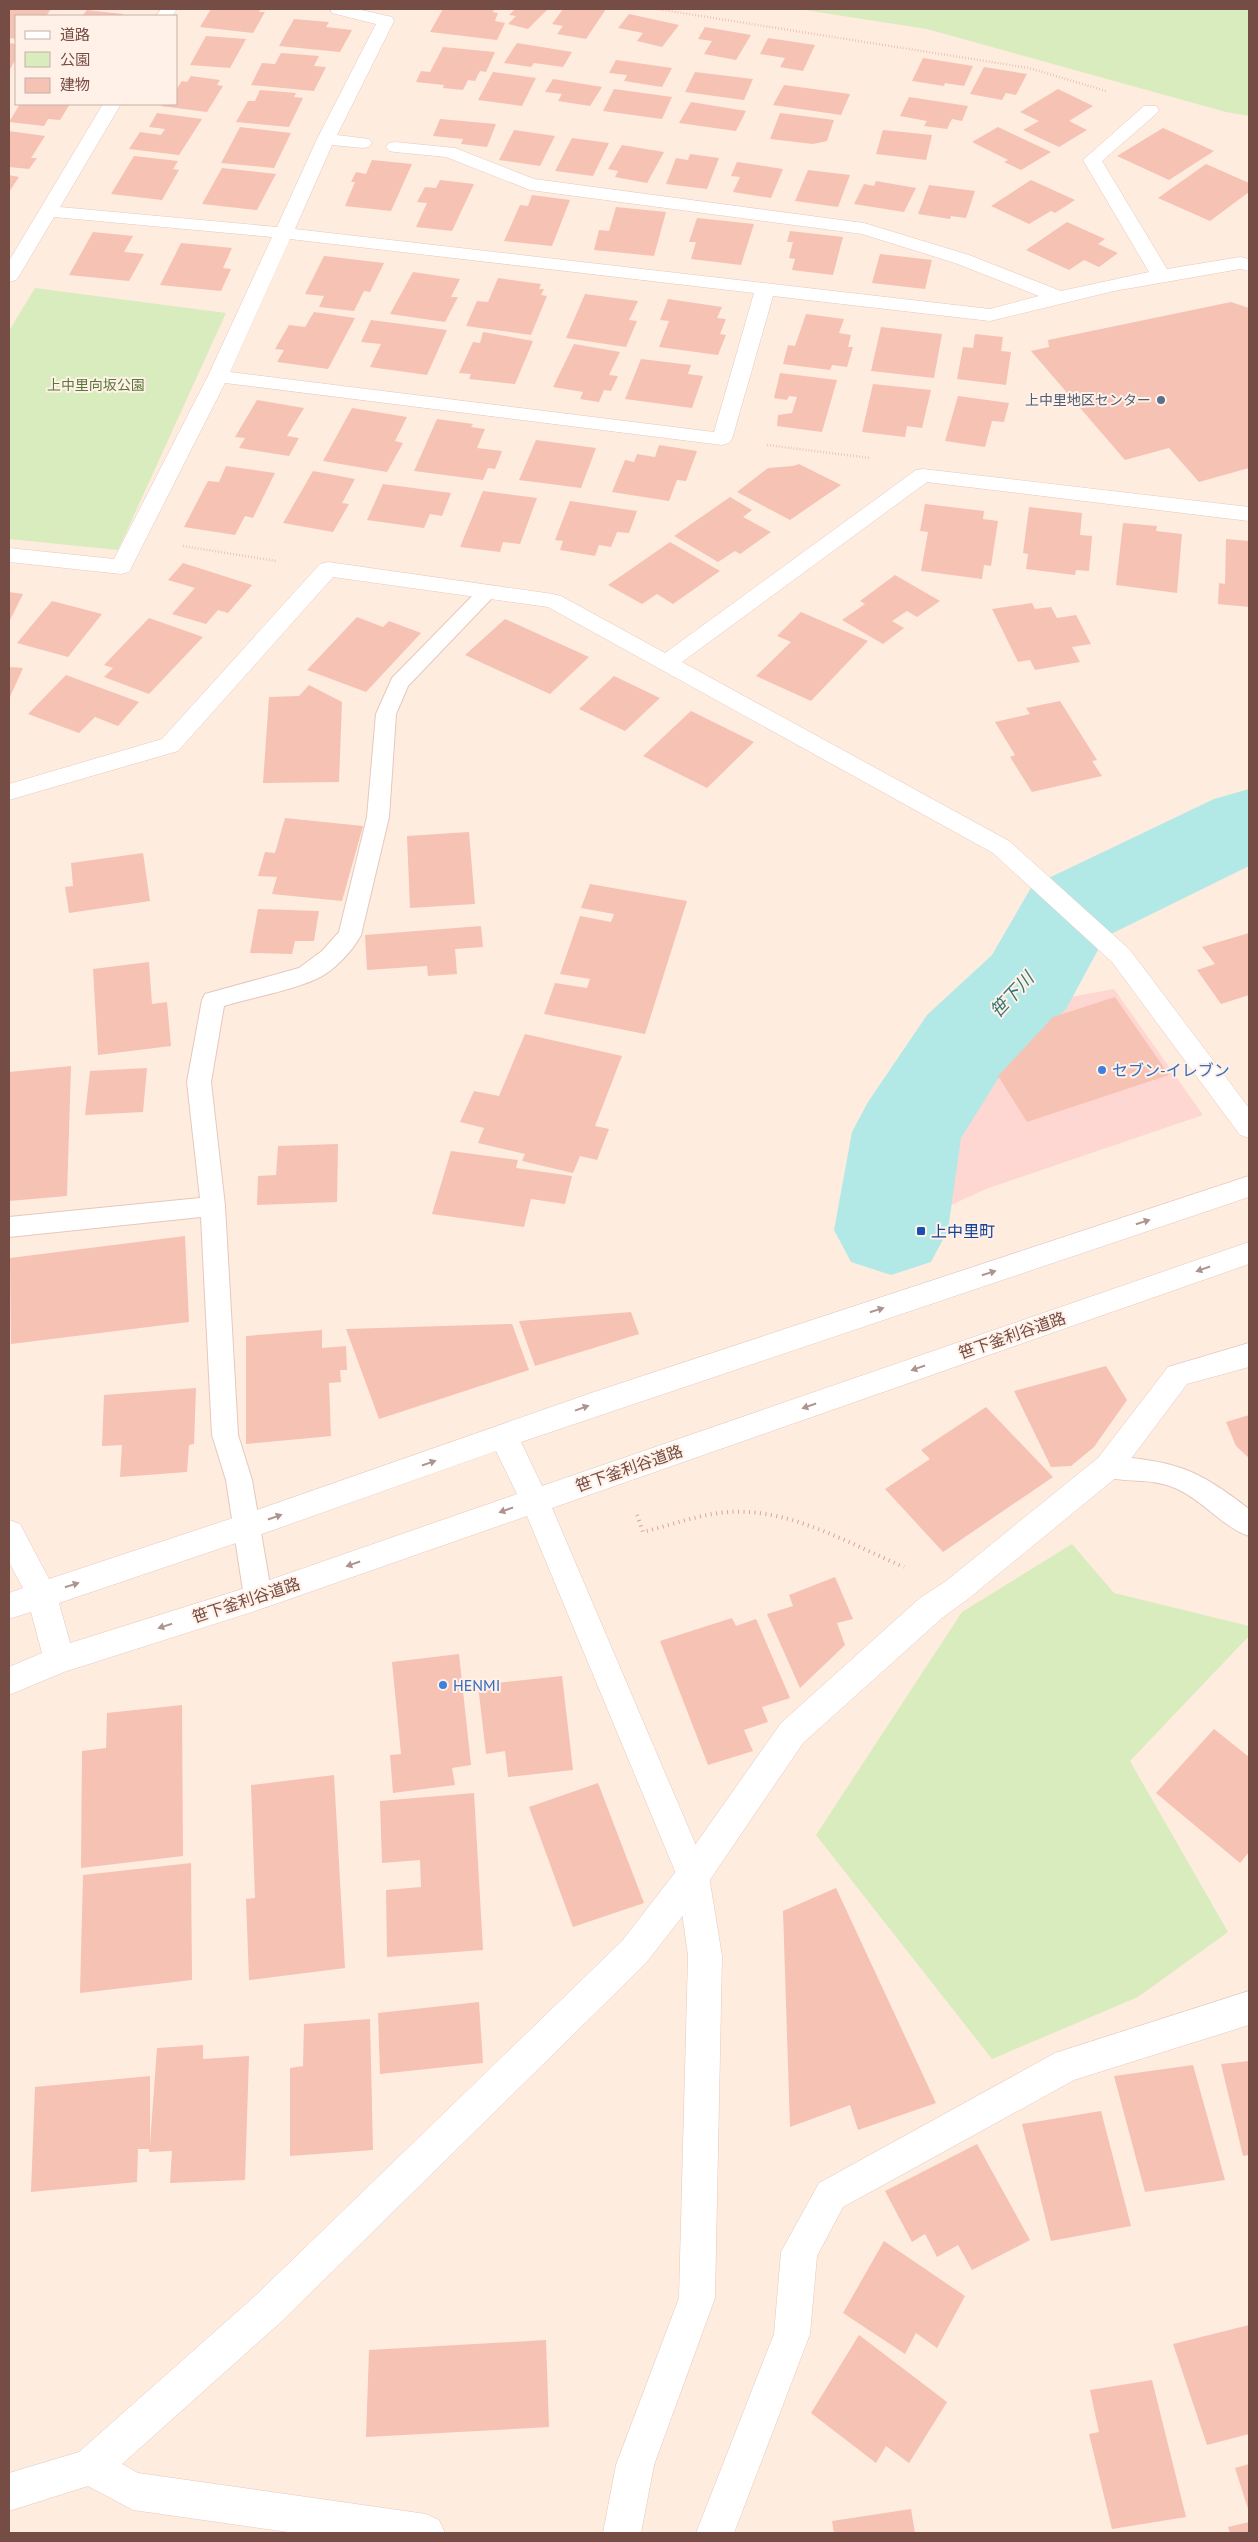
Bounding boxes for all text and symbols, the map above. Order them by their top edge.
legend [15,15,178,105]
text: 道路 [60,25,90,44]
text: 公園 [60,50,90,69]
text: 建物 [60,75,90,94]
park label: 上中里向坂公園 [47,376,145,394]
place label: 上中里地区センター [1025,391,1151,409]
marker: 上中里地区センター [1155,394,1167,406]
water label: 笹下川 [985,966,1040,1022]
place label: セブン-イレブン [1112,1060,1230,1080]
marker: セブン-イレブン [1096,1064,1108,1076]
one-way arrow [1136,1217,1151,1225]
place label: 上中里町 [931,1221,995,1241]
marker: 上中里町 [915,1225,927,1237]
one-way arrow [1195,1265,1210,1273]
one-way arrow [981,1269,996,1276]
one-way arrow [869,1306,884,1314]
street label: 笹下釜利谷道路 [956,1307,1068,1363]
one-way arrow [911,1365,926,1372]
one-way arrow [801,1403,816,1410]
one-way arrow [575,1404,590,1412]
street label: 笹下釜利谷道路 [573,1440,685,1496]
one-way arrow [421,1459,436,1466]
one-way arrow [498,1507,513,1515]
one-way arrow [268,1513,283,1520]
one-way arrow [345,1561,360,1568]
street label: 笹下釜利谷道路 [190,1573,302,1627]
one-way arrow [64,1581,79,1588]
one-way arrow [158,1623,173,1631]
place label: HENMI [453,1675,500,1695]
marker: HENMI [437,1679,449,1691]

